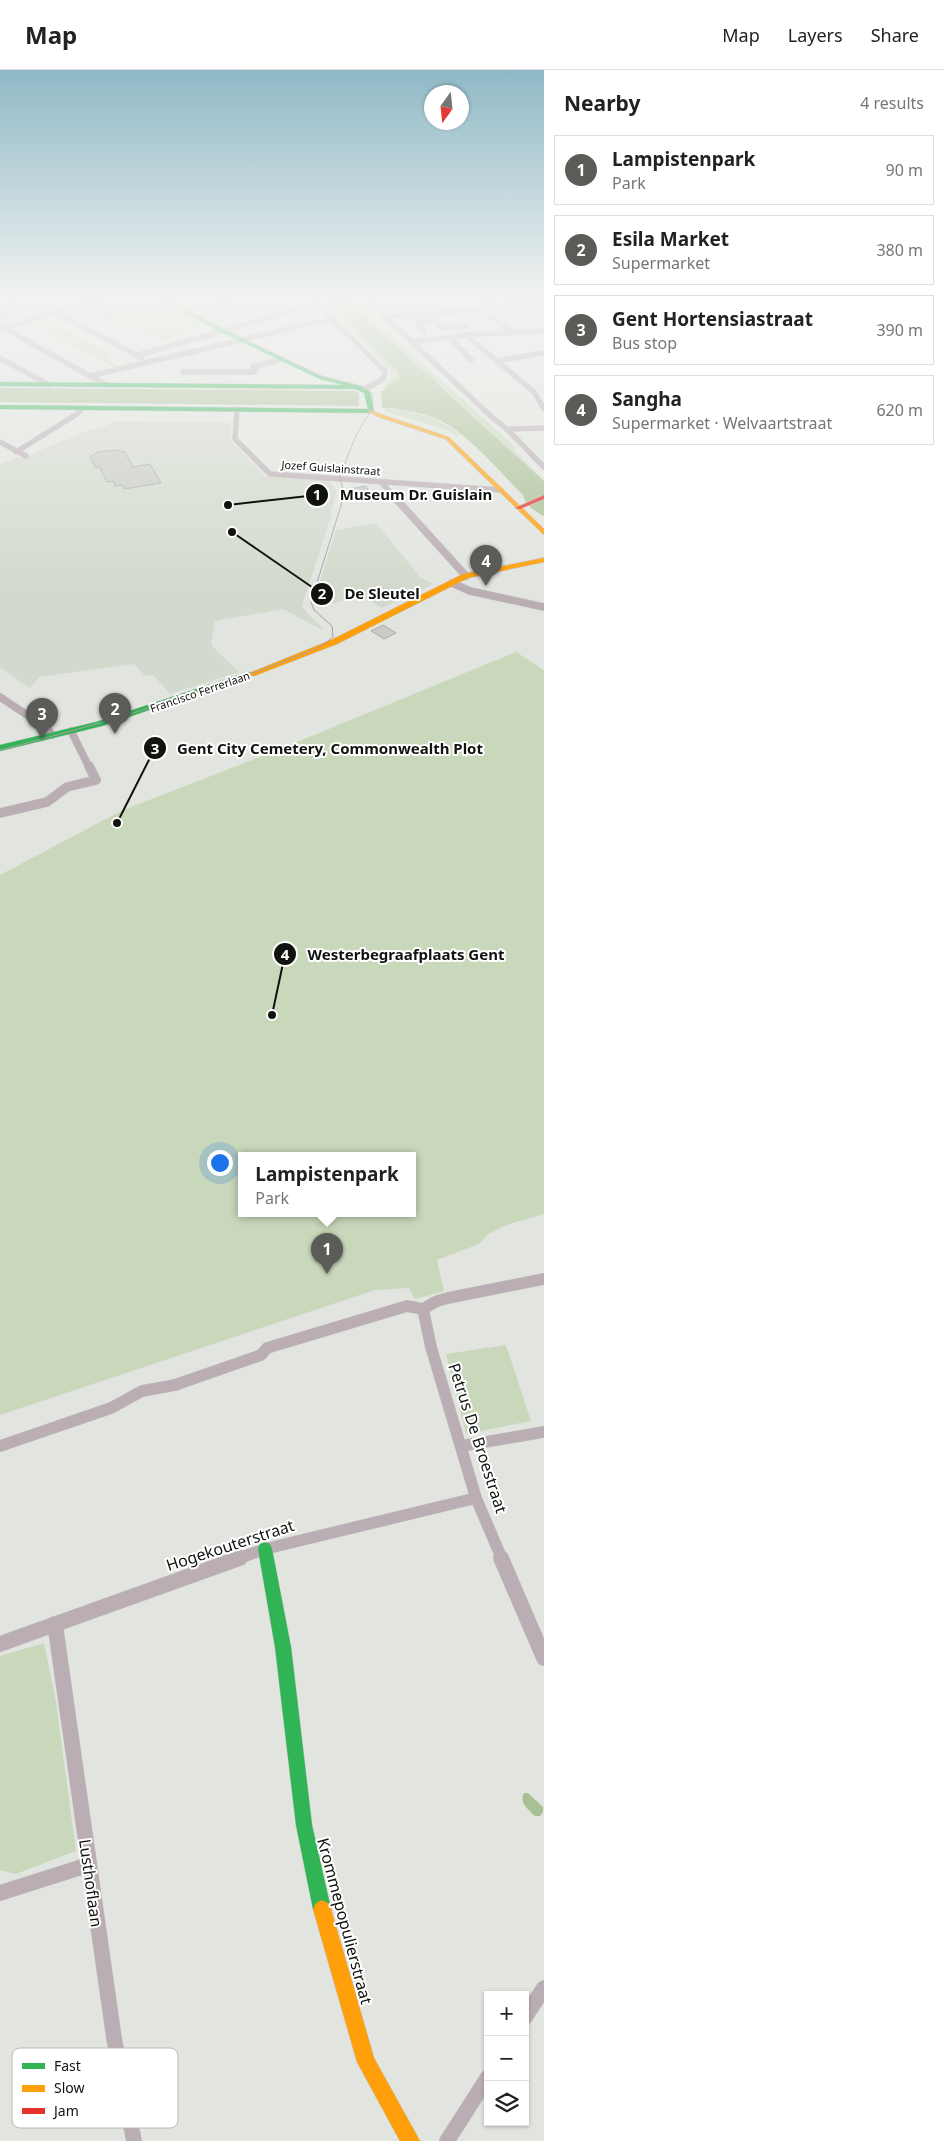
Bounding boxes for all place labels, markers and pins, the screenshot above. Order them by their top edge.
callout: Museum Dr. Guislain [304,480,502,510]
pin: 4 [470,545,502,586]
callout: De Sleutel [310,579,430,609]
pin: 2 [99,693,131,734]
pin: 3 [26,698,58,739]
callout: Gent City Cemetery, Commonwealth Plot [142,733,493,763]
callout: Westerbegraafplaats Gent [272,939,514,969]
pin: 1 [311,1233,343,1274]

